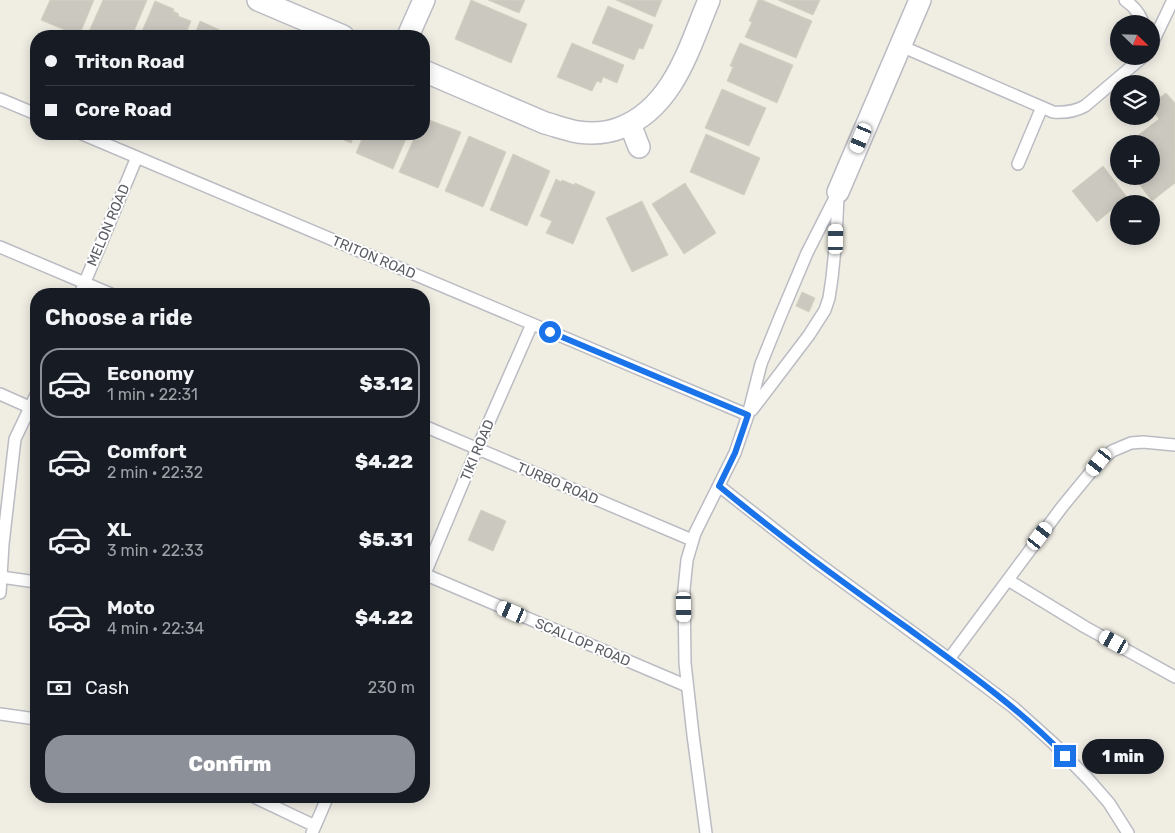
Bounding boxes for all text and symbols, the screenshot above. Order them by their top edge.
north arrow [1110,15,1160,65]
map controls [1110,15,1160,245]
text: Triton Road [75,50,185,73]
button: layers [1110,75,1160,125]
text: Core Road [75,98,172,121]
car [848,121,873,155]
button: + [1110,135,1160,185]
street label: MELON ROAD [84,182,133,269]
button: − [1110,195,1160,245]
car [828,224,843,254]
street label: TRITON ROAD [329,232,418,283]
text: Choose a ride [45,304,192,331]
route start [539,321,561,343]
icon: car [47,361,92,406]
text: Economy [107,362,194,385]
text: $3.12 [360,372,413,395]
text: 1 min · 22:31 [107,385,198,404]
street label: TIKI ROAD [457,417,498,483]
icon: car [47,439,92,484]
text: Comfort [107,440,187,463]
car [1083,446,1114,478]
text: $4.22 [355,450,413,473]
street label: TURBO ROAD [515,459,601,508]
text: 2 min · 22:32 [107,463,203,482]
icon: car [47,517,92,562]
text: XL [107,518,131,541]
car [1024,520,1055,552]
text: $5.31 [359,528,413,551]
text: 3 min · 22:33 [107,541,204,560]
car [676,592,691,622]
icon: car [47,595,92,640]
text: Moto [107,596,155,619]
car [495,599,528,625]
text: $4.22 [355,606,413,629]
street label: SCALLOP ROAD [533,615,633,670]
text: 4 min · 22:34 [107,619,204,638]
car [1097,628,1130,656]
icon: cash [45,674,73,702]
text: Cash [85,676,129,699]
text: 230 m [368,678,415,697]
button: Confirm [45,735,415,793]
callout: 1 min [1082,738,1165,774]
route end [1054,745,1076,767]
text: 1 min [1102,747,1144,766]

